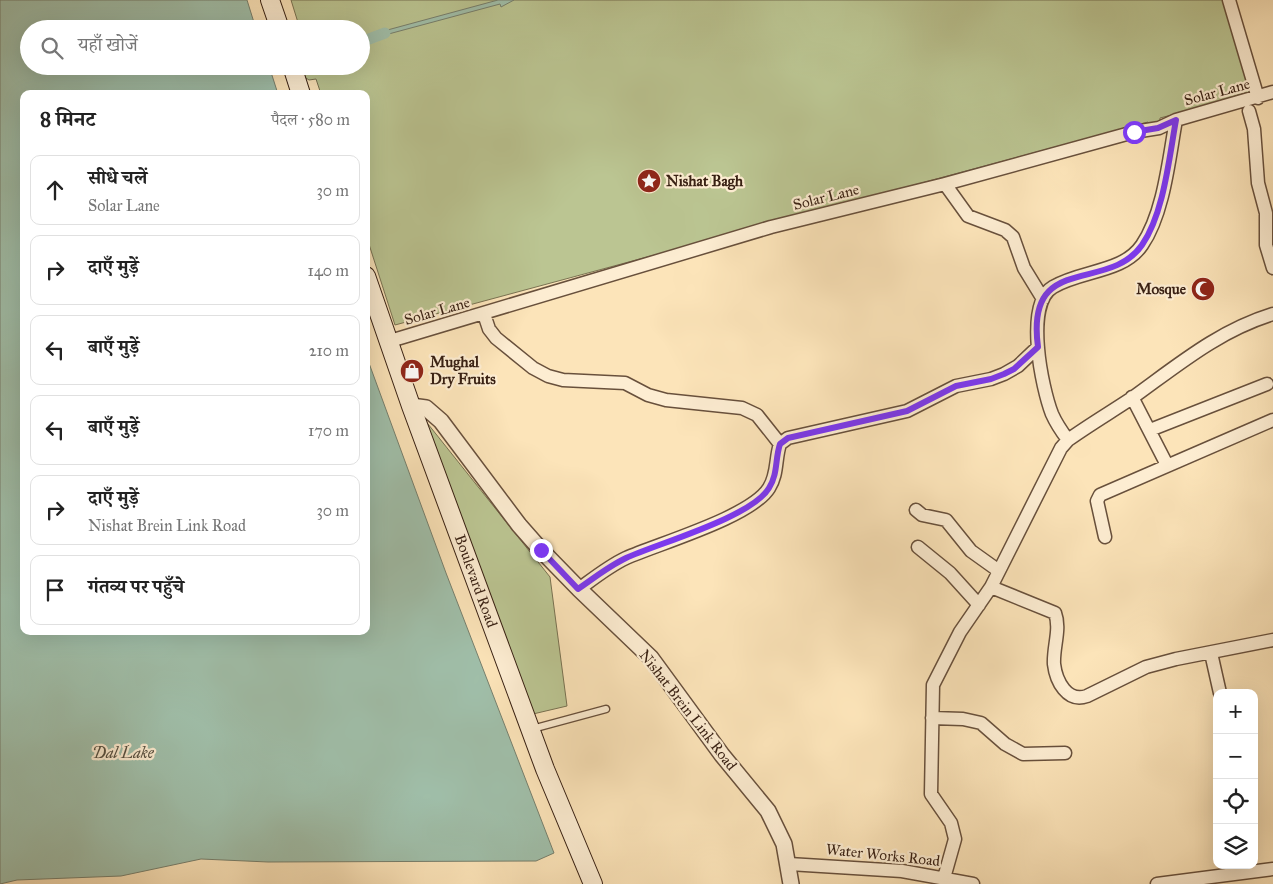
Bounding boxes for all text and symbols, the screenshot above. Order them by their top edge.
search box [20,20,370,75]
text: यहाँ खोजें [78,33,138,56]
icon: search [38,34,66,62]
street label: Solar Lane [1182,75,1252,109]
text: 8 मिनट [40,106,95,132]
text: पैदल · 580 m [271,110,350,129]
route start [1123,121,1146,144]
text: सीधे चलें [88,166,147,189]
place icon: Nishat Bagh [636,168,662,194]
place label: Nishat Bagh [666,172,744,191]
icon: ahead [41,176,69,204]
street label: Solar Lane [791,180,861,214]
text: 30 m [316,181,349,200]
text: Solar Lane [88,196,160,215]
text: दाएँ मुड़ें [88,255,139,278]
icon: right [41,256,69,284]
text: 140 m [308,261,349,280]
mosque icon: Mosque [1190,276,1216,302]
place label: Mosque [1136,280,1187,299]
street label: Solar Lane [402,293,472,329]
text: बाएँ मुड़ें [88,335,139,358]
icon: left [41,336,69,364]
text: 210 m [309,341,349,360]
place label: Mughal Dry Fruits [430,353,496,389]
shop icon: Mughal Dry Fruits [399,358,425,384]
text: बाएँ मुड़ें [88,415,139,438]
icon: left [41,416,69,444]
text: 170 m [308,421,349,440]
text: दाएँ मुड़ें [88,486,139,509]
icon: right [41,496,69,524]
text: 30 m [316,501,349,520]
text: Nishat Brein Link Road [88,516,246,535]
street label: Boulevard Road [451,532,501,630]
route end [530,539,553,562]
text: गंतव्य पर पहुँचे [88,575,184,598]
icon: arrive [41,576,69,604]
street label: Nishat Brein Link Road [635,646,741,774]
map controls [1213,689,1258,869]
button: + [1213,689,1258,734]
button: − [1213,734,1258,779]
water label: Dal Lake [92,743,155,762]
button: locate [1213,779,1258,824]
button: layers [1213,824,1258,869]
street label: Water Works Road [825,840,941,870]

